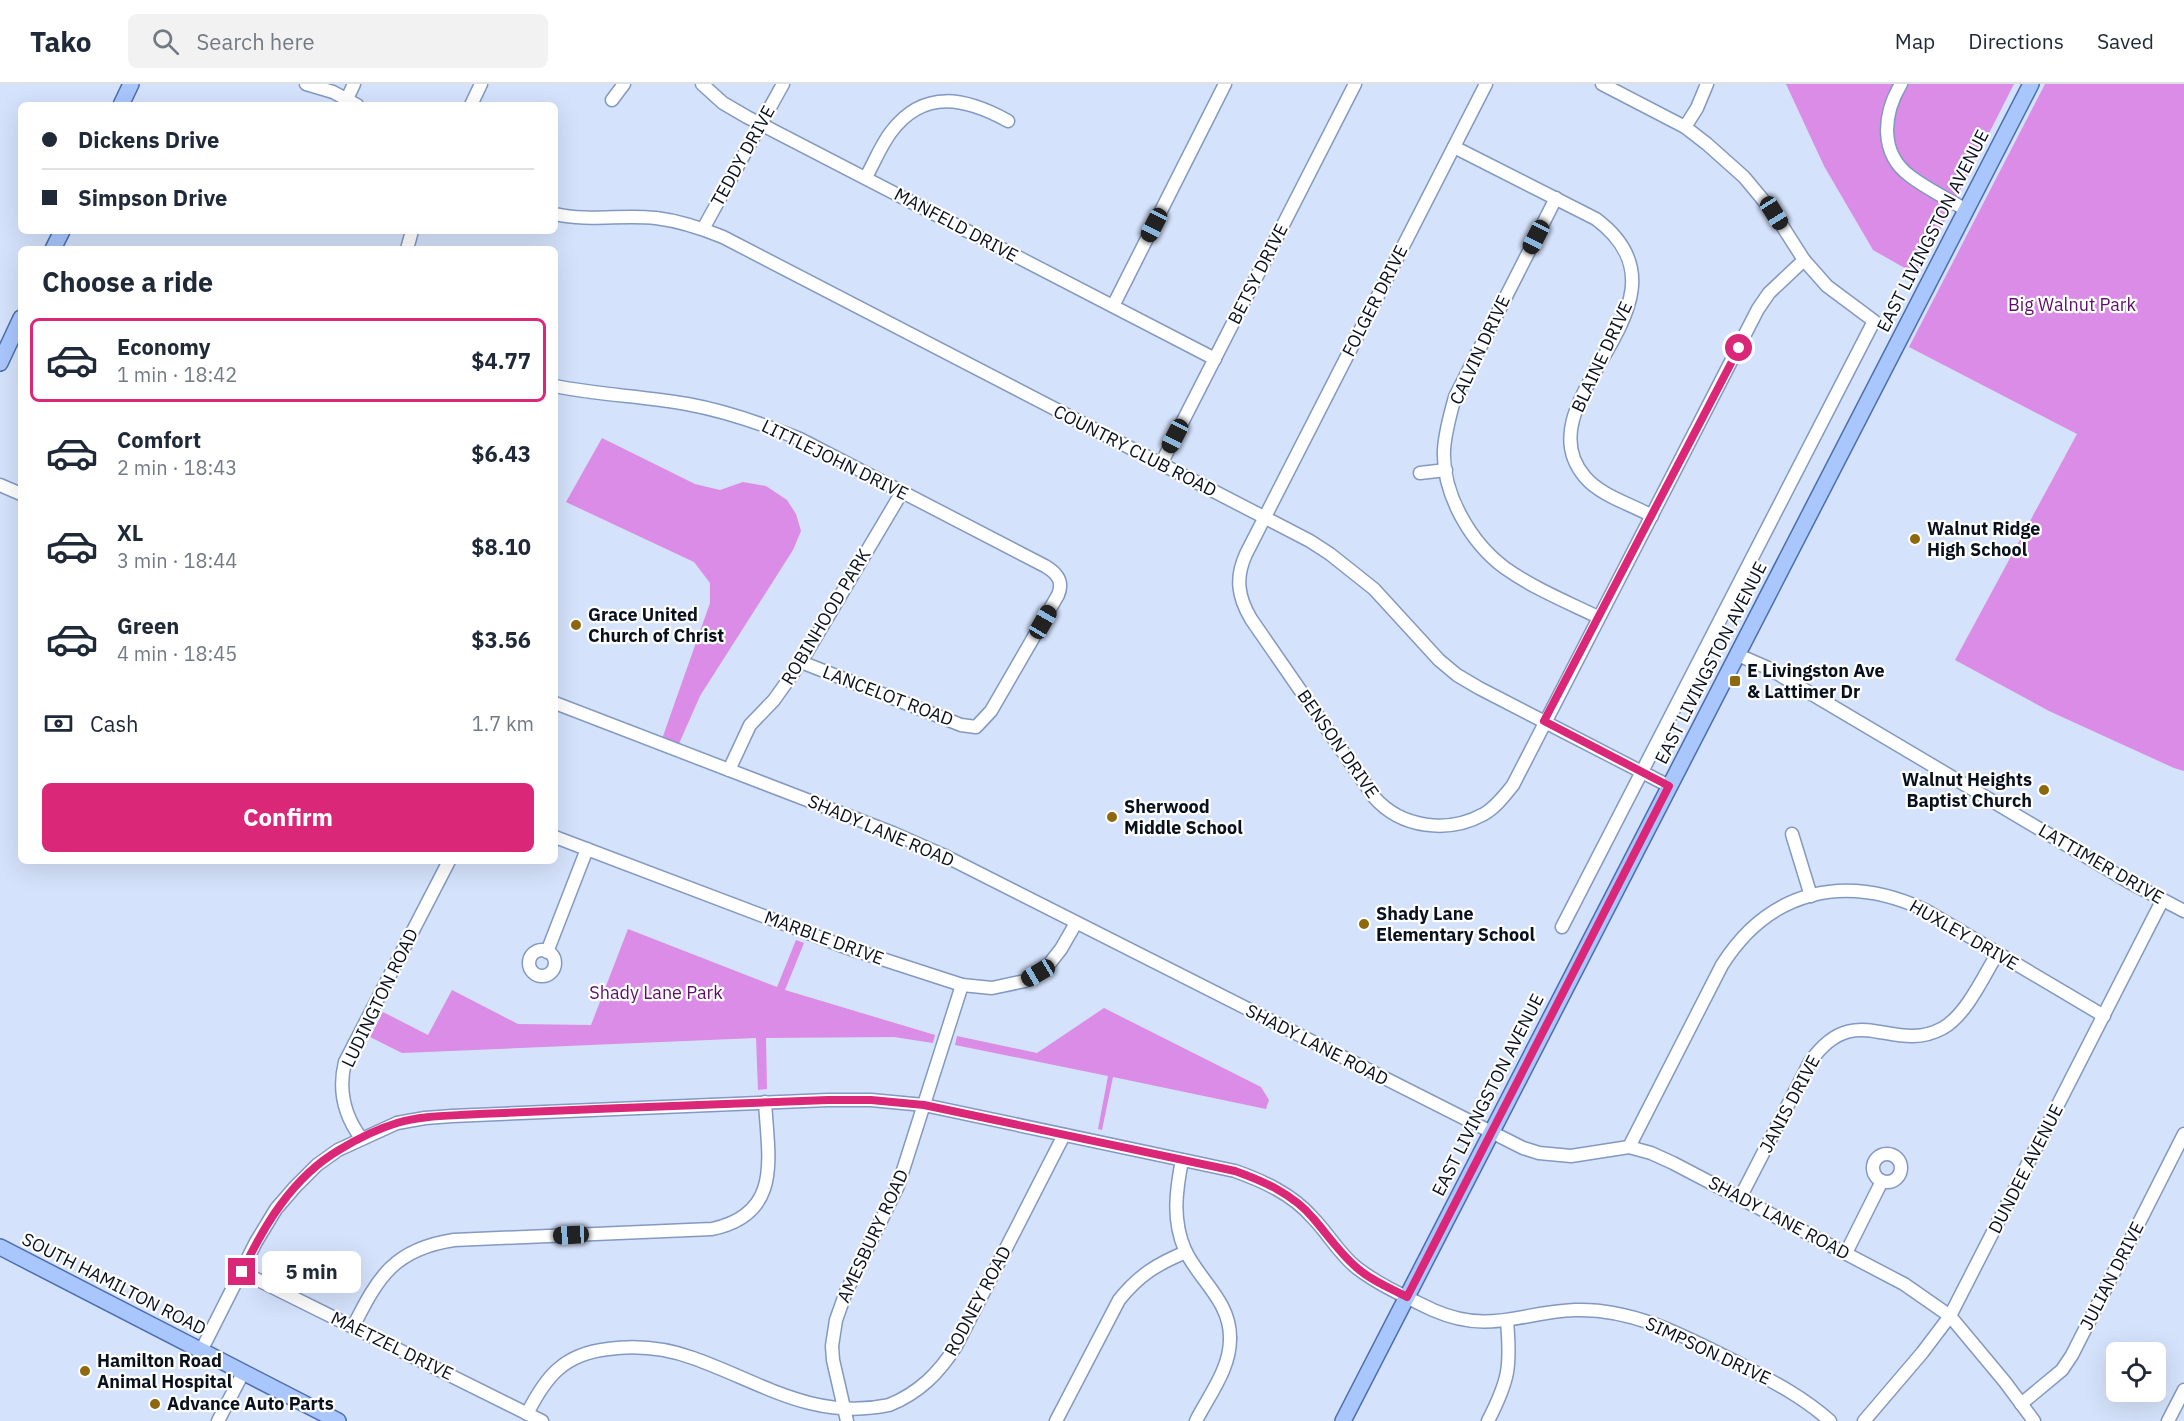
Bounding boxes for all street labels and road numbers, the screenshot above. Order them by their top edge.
street label: TEDDY DRIVE [705,101,780,210]
street label: EAST LIVINGSTON AVENUE [1871,126,1994,336]
street label: MANFELD DRIVE [890,182,1022,267]
street label: BETSY DRIVE [1222,220,1293,328]
street label: FOLGER DRIVE [1337,241,1412,360]
street label: CALVIN DRIVE [1444,291,1515,408]
street label: BLAINE DRIVE [1566,298,1637,416]
street label: COUNTRY CLUB ROAD [1050,399,1221,502]
street label: LITTLEJOHN DRIVE [758,414,912,505]
street label: ROBINHOOD PARK [776,544,876,689]
street label: EAST LIVINGSTON AVENUE [1649,558,1772,768]
street label: LANCELOT ROAD [820,660,957,731]
street label: BENSON DRIVE [1292,685,1384,802]
street label: SHADY LANE ROAD [804,789,958,872]
street label: LATTIMER DRIVE [2034,818,2168,909]
street label: HUXLEY DRIVE [1906,894,2023,975]
street label: MARBLE DRIVE [761,905,887,970]
street label: LUDINGTON ROAD [336,925,423,1071]
street label: EAST LIVINGSTON AVENUE [1426,990,1549,1200]
street label: SHADY LANE ROAD [1242,999,1392,1090]
street label: JANIS DRIVE [1754,1051,1825,1157]
street label: DUNDEE AVENUE [1983,1100,2068,1237]
street label: AMESBURY ROAD [832,1166,913,1306]
street label: SHADY LANE ROAD [1705,1171,1854,1265]
street label: JULIAN DRIVE [2074,1218,2149,1334]
street label: SOUTH HAMILTON ROAD [18,1227,210,1340]
street label: RODNEY ROAD [939,1242,1016,1360]
street label: MAETZEL DRIVE [327,1306,457,1385]
street label: SIMPSON DRIVE [1642,1311,1775,1390]

